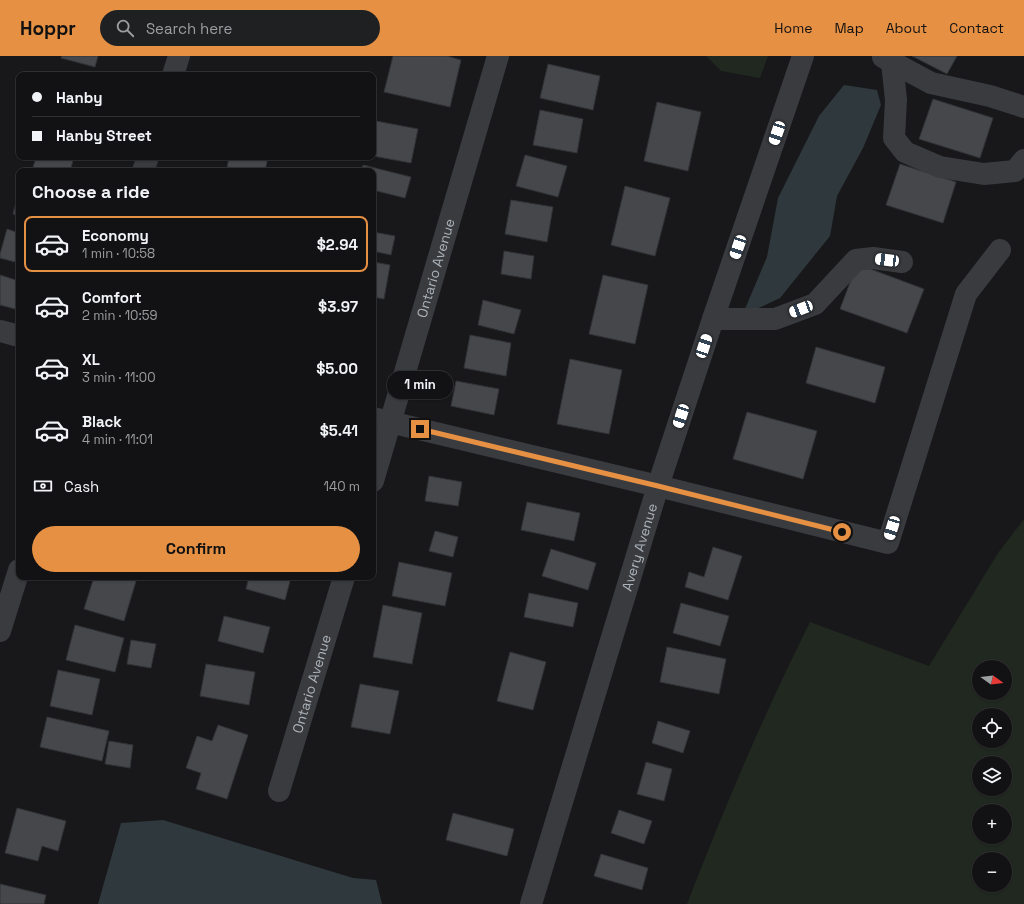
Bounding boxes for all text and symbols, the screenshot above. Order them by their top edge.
search box [100,10,380,46]
text: Hoppr [20,16,76,41]
icon: search [114,17,136,39]
text: Search here [146,19,232,38]
text: Home [774,19,812,37]
text: Map [834,19,864,37]
text: About [886,19,927,37]
text: Contact [949,19,1004,37]
text: Hanby [56,88,103,107]
car [767,120,787,146]
text: Hanby Street [56,126,152,145]
text: Choose a ride [32,180,150,203]
street label: Ontario Avenue [413,216,459,320]
icon: car [34,226,70,262]
text: Economy [82,226,149,245]
car [728,234,748,260]
text: $2.94 [317,235,358,254]
text: 1 min · 10:58 [82,245,155,262]
car [874,253,900,267]
icon: car [34,288,70,324]
text: Comfort [82,288,142,307]
text: $3.97 [318,297,358,316]
car [788,299,814,319]
text: 2 min · 10:59 [82,307,157,324]
car [695,333,713,359]
icon: car [34,350,70,386]
text: XL [82,350,100,369]
text: $5.00 [316,359,358,378]
text: 3 min · 11:00 [82,369,155,386]
callout: 1 min [387,371,453,399]
text: 1 min [404,376,436,393]
car [672,403,690,429]
icon: car [34,412,70,448]
text: Black [82,412,122,431]
route end [411,420,429,438]
text: $5.41 [320,421,358,440]
text: 4 min · 11:01 [82,431,153,448]
icon: cash [32,475,54,497]
text: Cash [64,477,99,496]
text: 140 m [324,478,360,495]
street label: Avery Avenue [618,501,661,593]
car [883,515,901,541]
route start [833,523,851,541]
button: Confirm [32,526,360,572]
street label: Ontario Avenue [288,632,335,736]
north arrow [972,660,1012,700]
map controls [972,660,1012,892]
button: locate [972,708,1012,748]
button: layers [972,756,1012,796]
button: + [972,804,1012,844]
button: − [972,852,1012,892]

